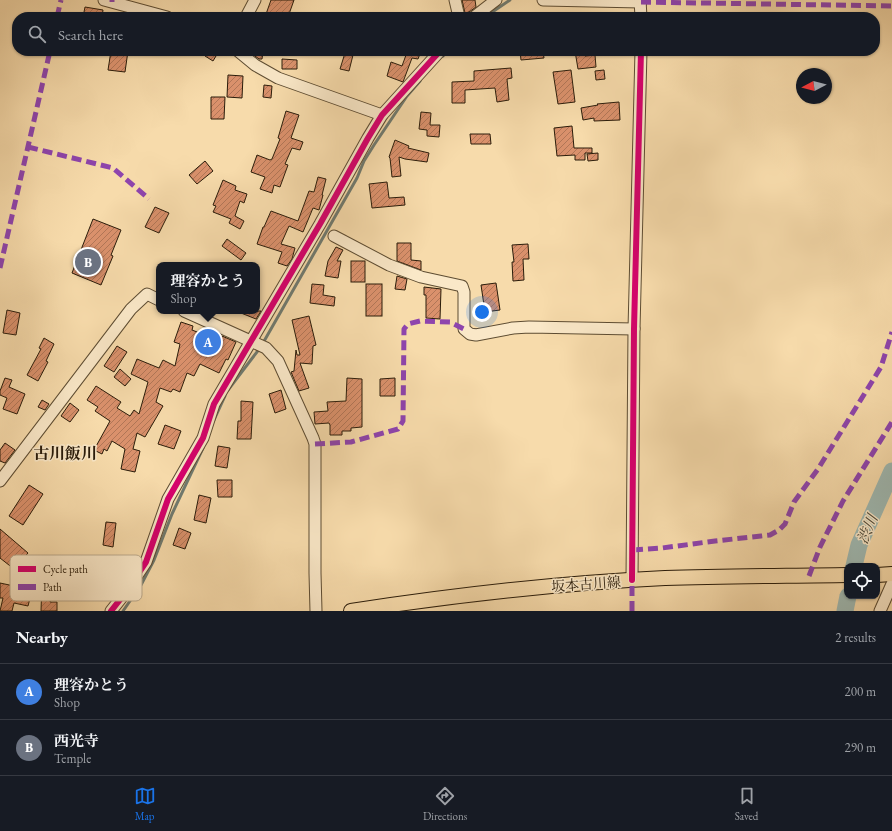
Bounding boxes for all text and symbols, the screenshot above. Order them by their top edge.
search box [12,12,880,56]
icon: search [26,23,48,45]
text: Search here [58,25,123,44]
north arrow [796,68,832,104]
pin: B [75,247,101,277]
popup [156,262,260,314]
text: 理容かとう [170,271,246,290]
text: Shop [170,290,196,307]
your location [472,302,492,322]
pin: A [195,327,221,357]
district label: 古川飯川 [33,443,97,464]
water label: 渋川 [852,510,882,547]
legend [10,555,142,601]
text: Cycle path [43,562,88,576]
map controls [844,563,880,599]
button: locate [844,563,880,599]
street label: 坂本古川線 [550,573,622,595]
text: Path [43,580,62,594]
text: Nearby [16,626,68,648]
text: 2 results [835,629,876,646]
text: 理容かとう [54,675,129,694]
text: A [24,683,34,700]
text: 200 m [845,683,876,700]
text: Shop [54,694,80,711]
text: 西光寺 [54,731,99,750]
text: B [25,739,33,756]
text: 290 m [845,739,876,756]
text: Temple [54,750,91,767]
tab: Map [134,785,156,823]
tab: Directions [423,785,467,823]
tab: Saved [735,785,758,823]

